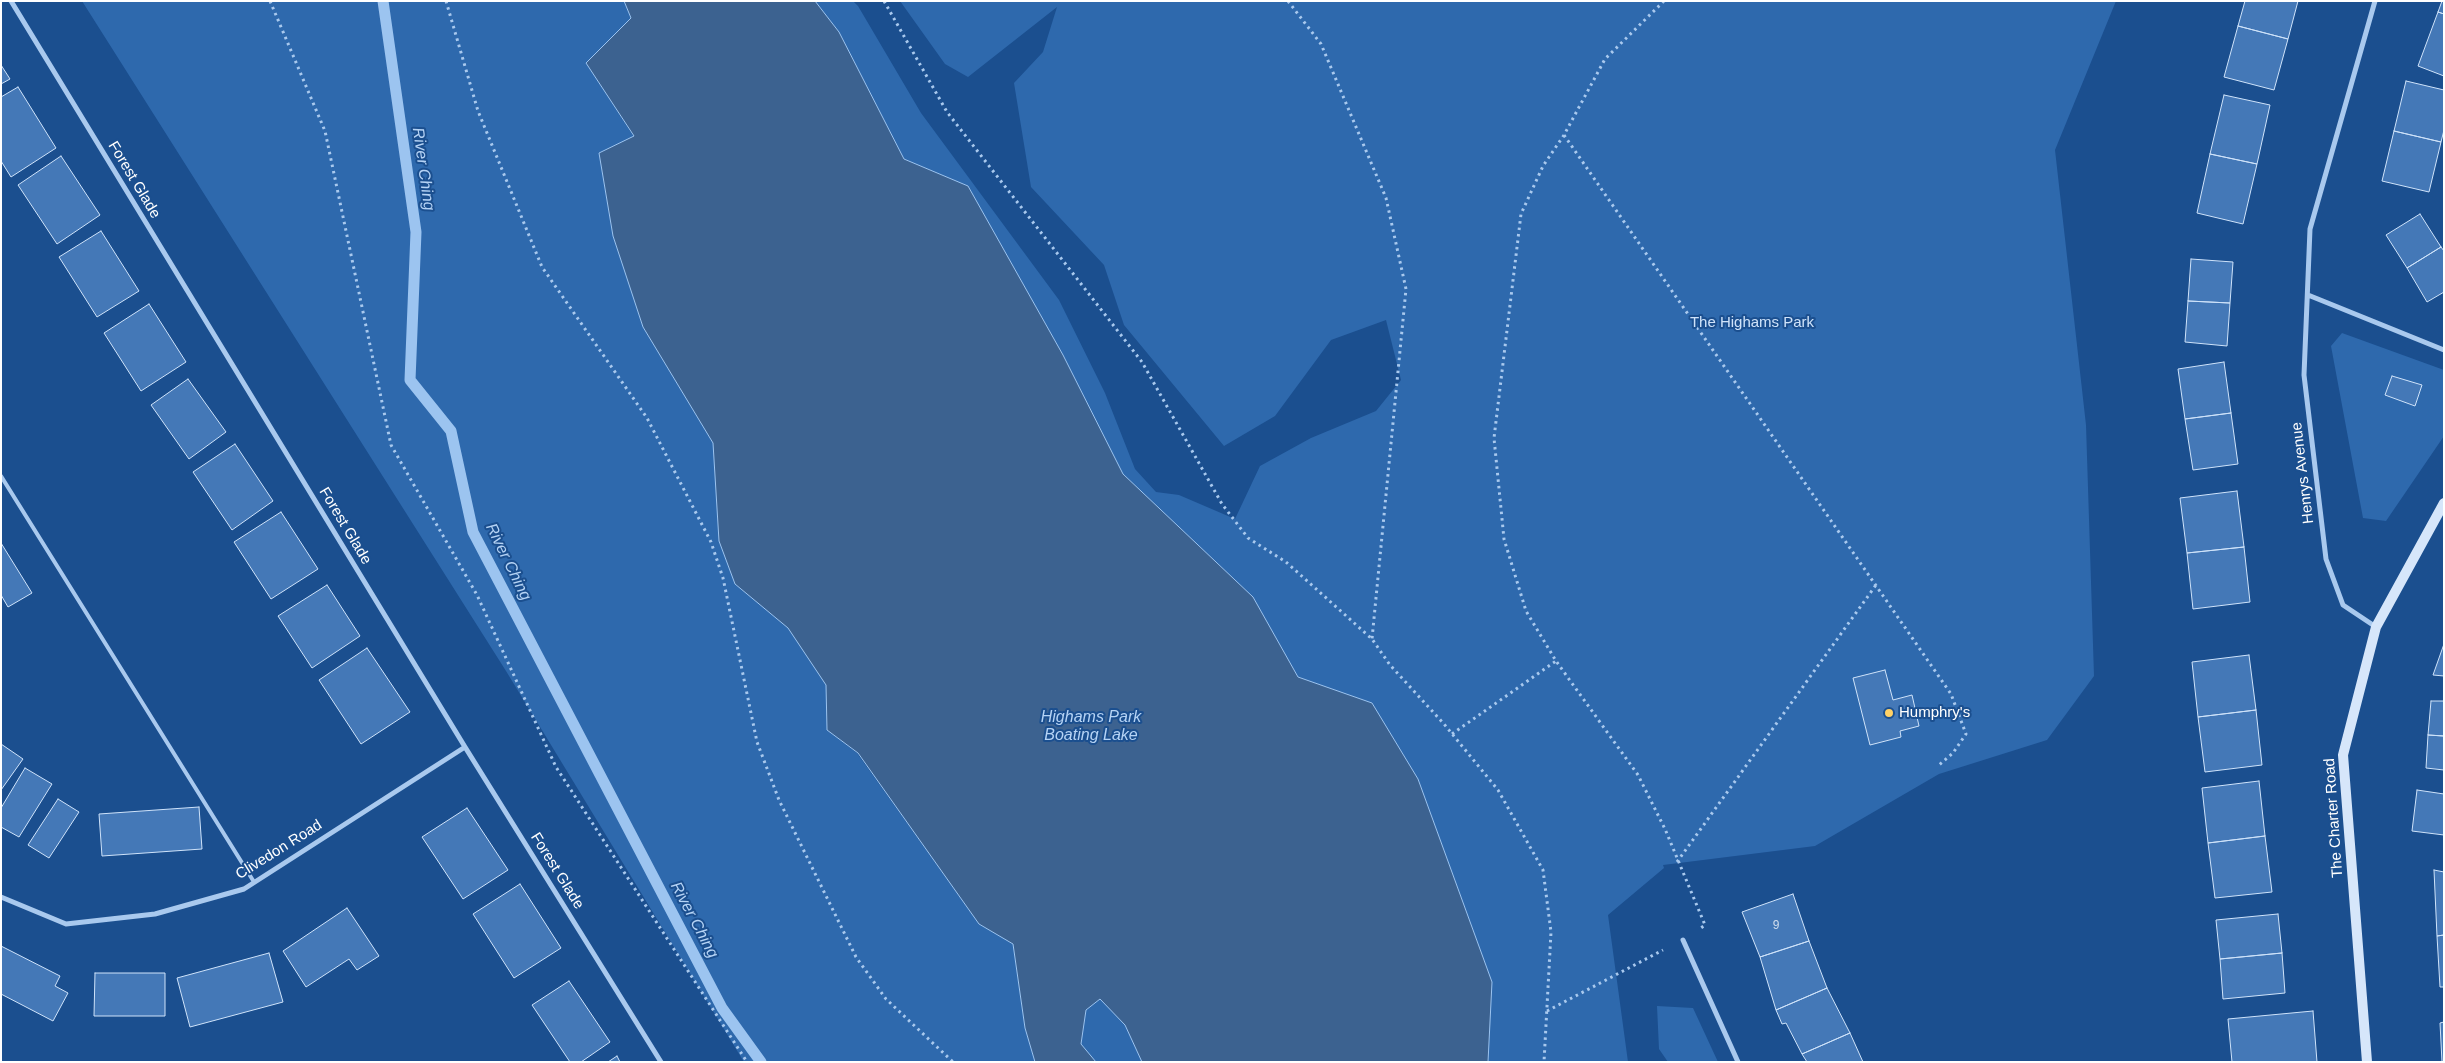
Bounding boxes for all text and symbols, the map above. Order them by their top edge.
water label: River Ching [408,126,438,212]
street label: Forest Glade [104,138,164,222]
park label: The Highams Park [1690,314,1814,332]
street label: Henrys Avenue [2288,421,2318,525]
street label: Forest Glade [315,484,375,568]
water label: River Ching [481,520,535,604]
place label: Humphry's [1899,704,1970,722]
marker: Humphry's [1883,707,1895,719]
water label: Highams Park Boating Lake [1041,708,1141,746]
street label: The Charter Road [2321,757,2347,879]
street label: Clivedon Road [233,816,325,884]
street label: Forest Glade [526,829,588,913]
water label: River Ching [666,879,722,961]
house number: 9 [1773,919,1779,933]

